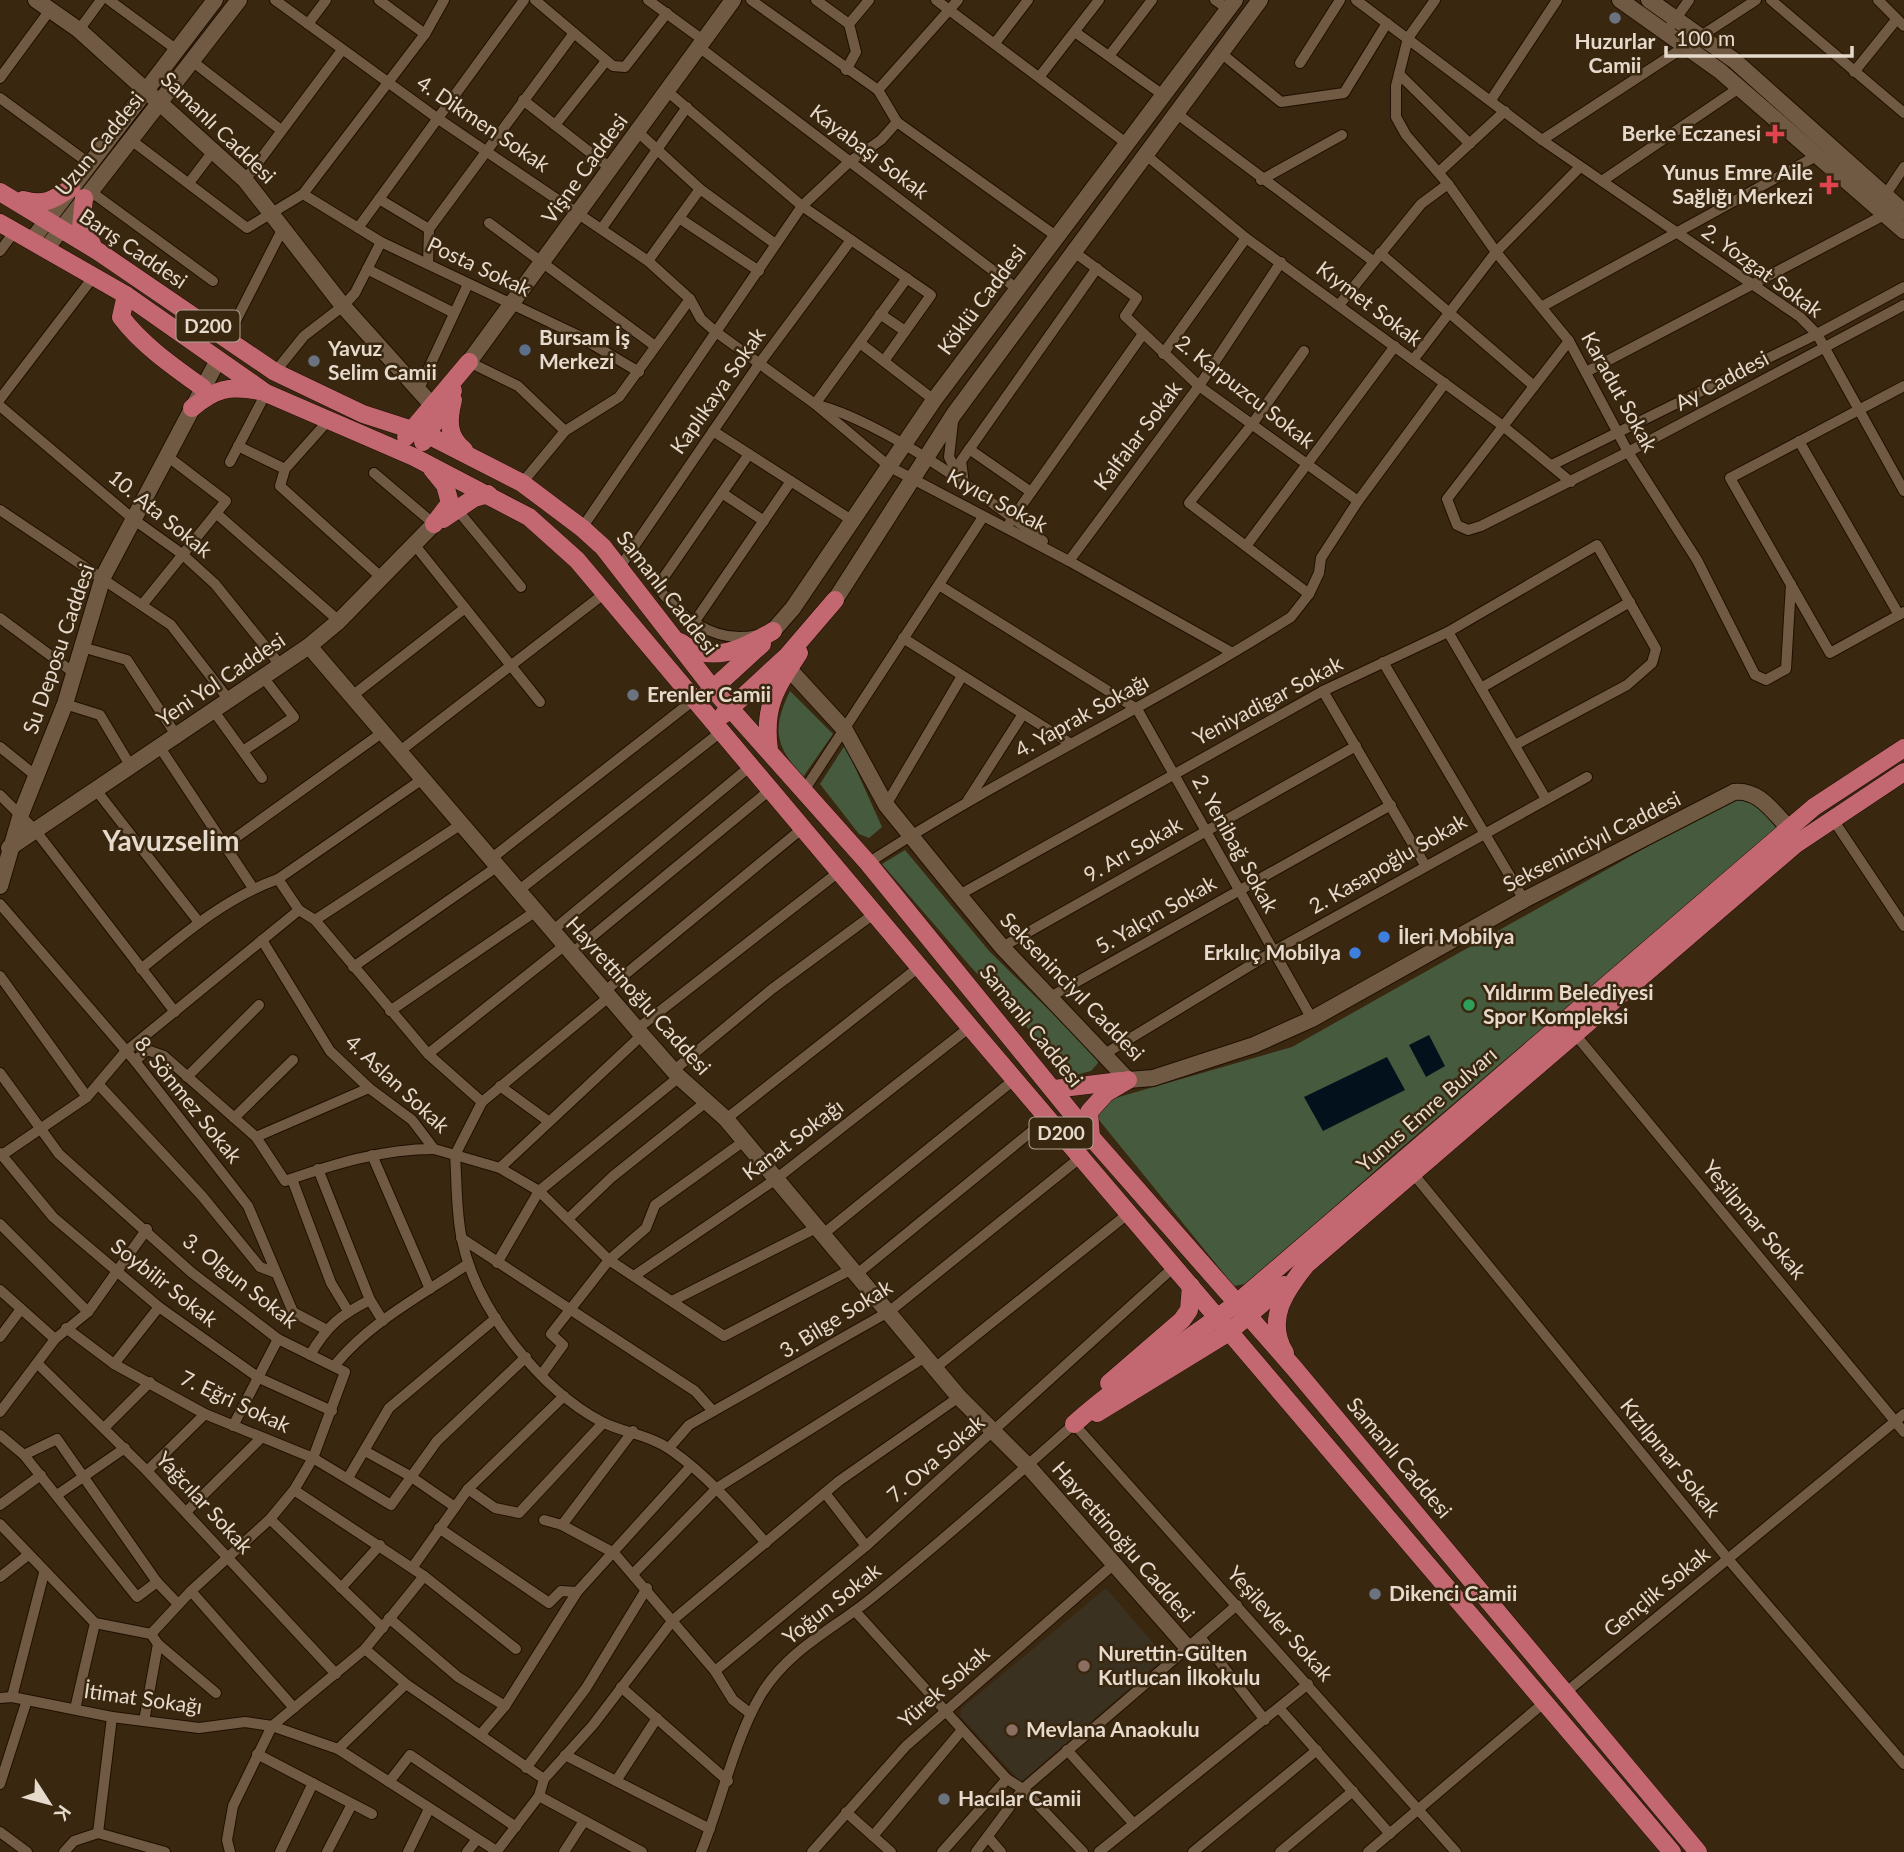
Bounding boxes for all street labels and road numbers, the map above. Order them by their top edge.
street label: Samanlı Caddesi [157,66,282,188]
street label: 4. Dikmen Sokak [413,69,555,176]
street label: Uzun Caddesi [49,86,148,200]
street label: Kayabaşı Sokak [806,98,934,204]
street label: Vişne Caddesi [536,108,632,228]
street label: Barış Caddesi [75,203,192,293]
street label: 2. Yozgat Sokak [1698,218,1828,322]
street label: Posta Sokak [424,231,536,301]
street label: Köklü Caddesi [931,239,1030,359]
street label: Kıymet Sokak [1312,255,1428,351]
road number: D200 [176,310,240,342]
street label: Kaplıkaya Sokak [664,322,770,458]
street label: Karadut Sokak [1577,327,1664,456]
street label: 2. Karpuzcu Sokak [1172,329,1321,453]
street label: Ay Caddesi [1670,345,1772,415]
street label: Kalfalar Sokak [1088,375,1186,495]
street label: 10. Ata Sokak [104,463,218,562]
street label: Kıyıcı Sokak [943,463,1053,537]
street label: Samanlı Caddesi [612,525,724,659]
street label: Su Deposu Caddesi [17,560,98,737]
street label: Yeni Yol Caddesi [151,627,289,731]
street label: Yeniyadigar Sokak [1188,650,1346,750]
street label: 4. Yaprak Sokağı [1010,668,1152,762]
street label: 2. Yenibağ Sokak [1188,770,1285,917]
street label: Sekseninciyıl Caddesi [1498,785,1684,896]
street label: 2. Kasapoğlu Sokak [1304,807,1471,918]
street label: 9. Arı Sokak [1079,810,1186,887]
street label: 5. Yalçın Sokak [1091,869,1220,958]
street label: Sekseninciyıl Caddesi [996,907,1150,1065]
street label: Hayrettinoğlu Caddesi [561,911,717,1079]
street label: Samanlı Caddesi [975,959,1089,1091]
street label: 4. Aslan Sokak [341,1029,455,1137]
street label: 8. Sönmez Sokak [130,1031,248,1168]
street label: Yunus Emre Bulvarı [1351,1041,1501,1177]
street label: Kanat Sokağı [737,1093,847,1185]
road number: D200 [1030,1118,1092,1148]
street label: Yeşilpınar Sokak [1698,1154,1812,1284]
street label: 3. Olgun Sokak [179,1227,304,1333]
street label: Soybilir Sokak [107,1233,223,1331]
street label: 3. Bilge Sokak [774,1273,896,1362]
street label: 7. Eğri Sokak [177,1364,295,1437]
street label: Samanlı Caddesi [1342,1392,1458,1522]
street label: Kızılpınar Sokak [1616,1393,1727,1522]
street label: 7. Ova Sokak [881,1409,989,1507]
street label: Yağcılar Sokak [152,1446,259,1558]
street label: Hayrettinoğlu Caddesi [1048,1456,1201,1626]
street label: Gençlik Sokak [1598,1540,1714,1641]
street label: Yoğun Sokak [777,1557,885,1649]
street label: Yeşilevler Sokak [1223,1560,1340,1686]
street label: Yürek Sokak [892,1639,994,1732]
street label: İtimat Sokağı [82,1677,204,1718]

